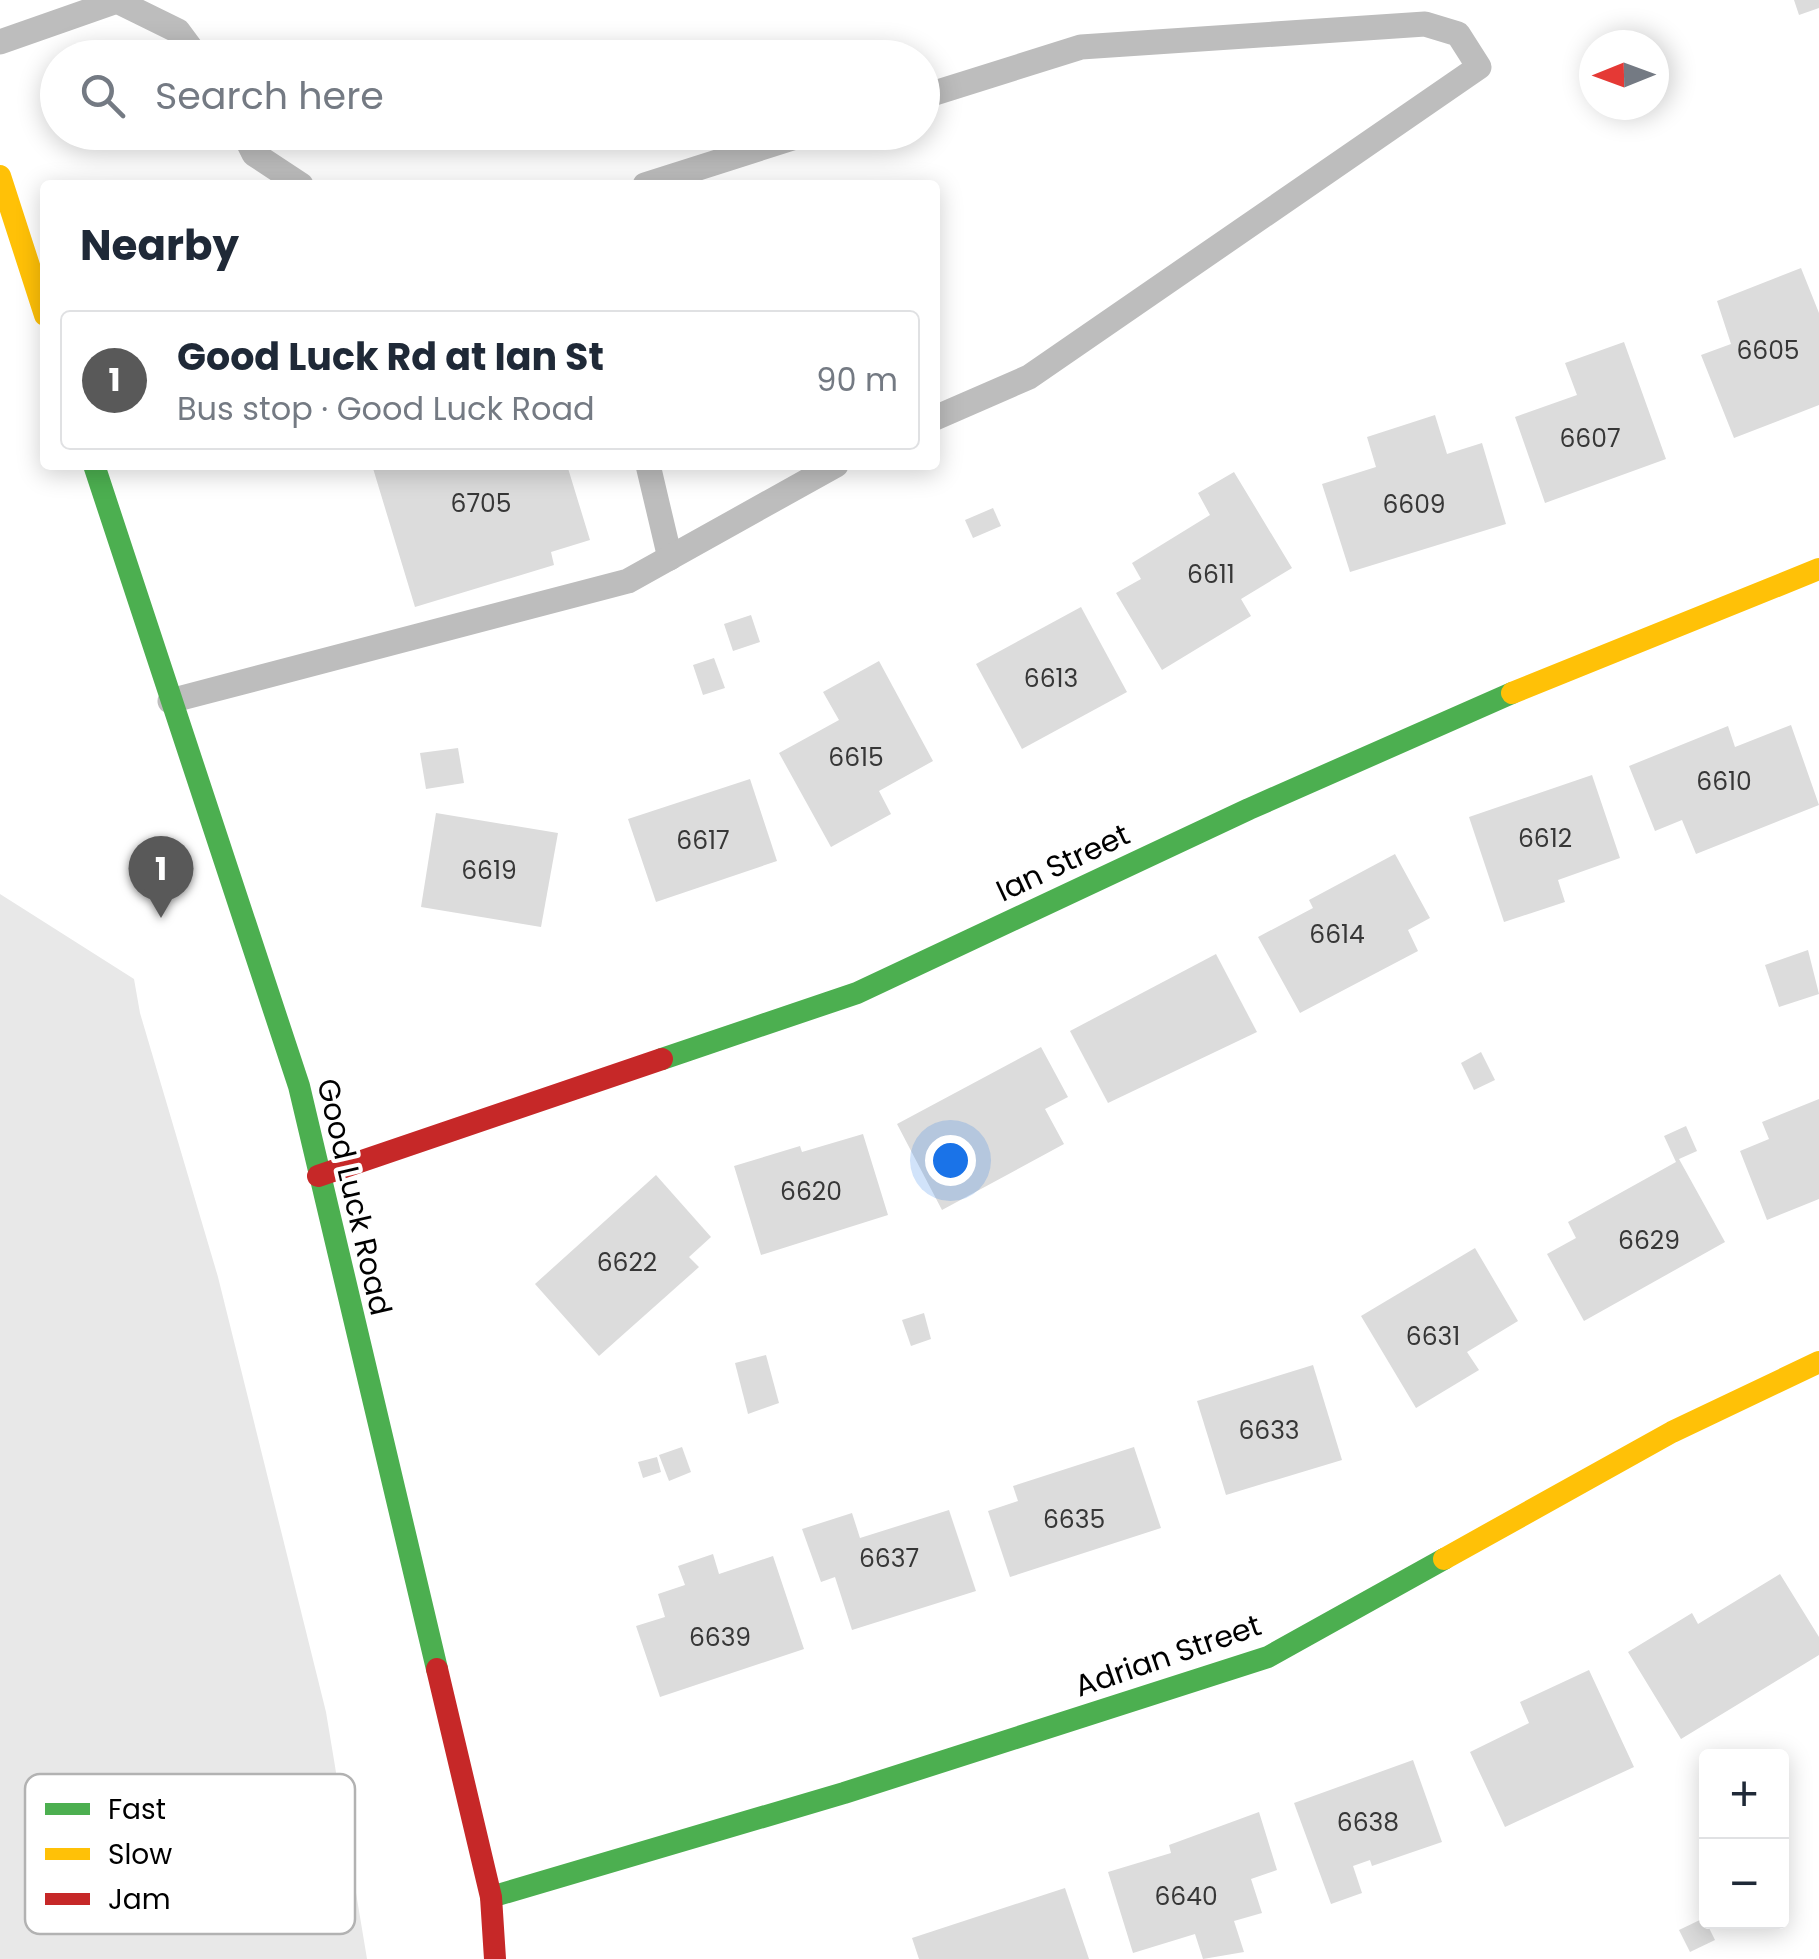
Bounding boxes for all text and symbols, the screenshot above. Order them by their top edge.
north arrow [1579,30,1669,120]
search box [40,40,940,150]
icon: search [75,68,130,123]
text: Search here [155,69,384,122]
text: Nearby [80,216,239,275]
text: Good Luck Rd at Ian St [177,330,604,383]
house number: 6605 [1736,333,1800,368]
text: 1 [108,357,121,402]
text: 90 m [816,357,898,402]
text: Bus stop · Good Luck Road [177,386,595,431]
house number: 6607 [1559,421,1621,456]
house number: 6705 [451,486,511,521]
house number: 6609 [1382,487,1446,522]
house number: 6611 [1187,557,1235,592]
house number: 6613 [1024,661,1078,696]
house number: 6615 [828,740,884,775]
house number: 6610 [1696,764,1752,799]
street label: Ian Street [989,813,1137,912]
house number: 6612 [1518,821,1572,856]
house number: 6617 [676,823,730,858]
pin: 1 [128,836,194,918]
house number: 6619 [461,853,517,888]
house number: 6614 [1309,917,1365,952]
street label: Good Luck Road [306,1074,403,1320]
your location [925,1135,976,1186]
house number: 6620 [780,1174,842,1209]
house number: 6629 [1618,1223,1680,1258]
house number: 6622 [597,1245,657,1280]
house number: 6631 [1406,1319,1460,1354]
house number: 6633 [1238,1413,1300,1448]
house number: 6635 [1043,1502,1105,1537]
house number: 6637 [859,1541,919,1576]
street label: Adrian Street [1069,1604,1267,1708]
house number: 6639 [689,1620,751,1655]
map controls [1699,1749,1789,1929]
button: + [1699,1749,1789,1839]
legend [25,1774,355,1934]
text: Fast [108,1790,166,1829]
house number: 6638 [1337,1805,1399,1840]
text: Slow [108,1835,172,1874]
button: − [1699,1839,1789,1929]
house number: 6640 [1154,1879,1218,1914]
text: Jam [108,1880,171,1919]

